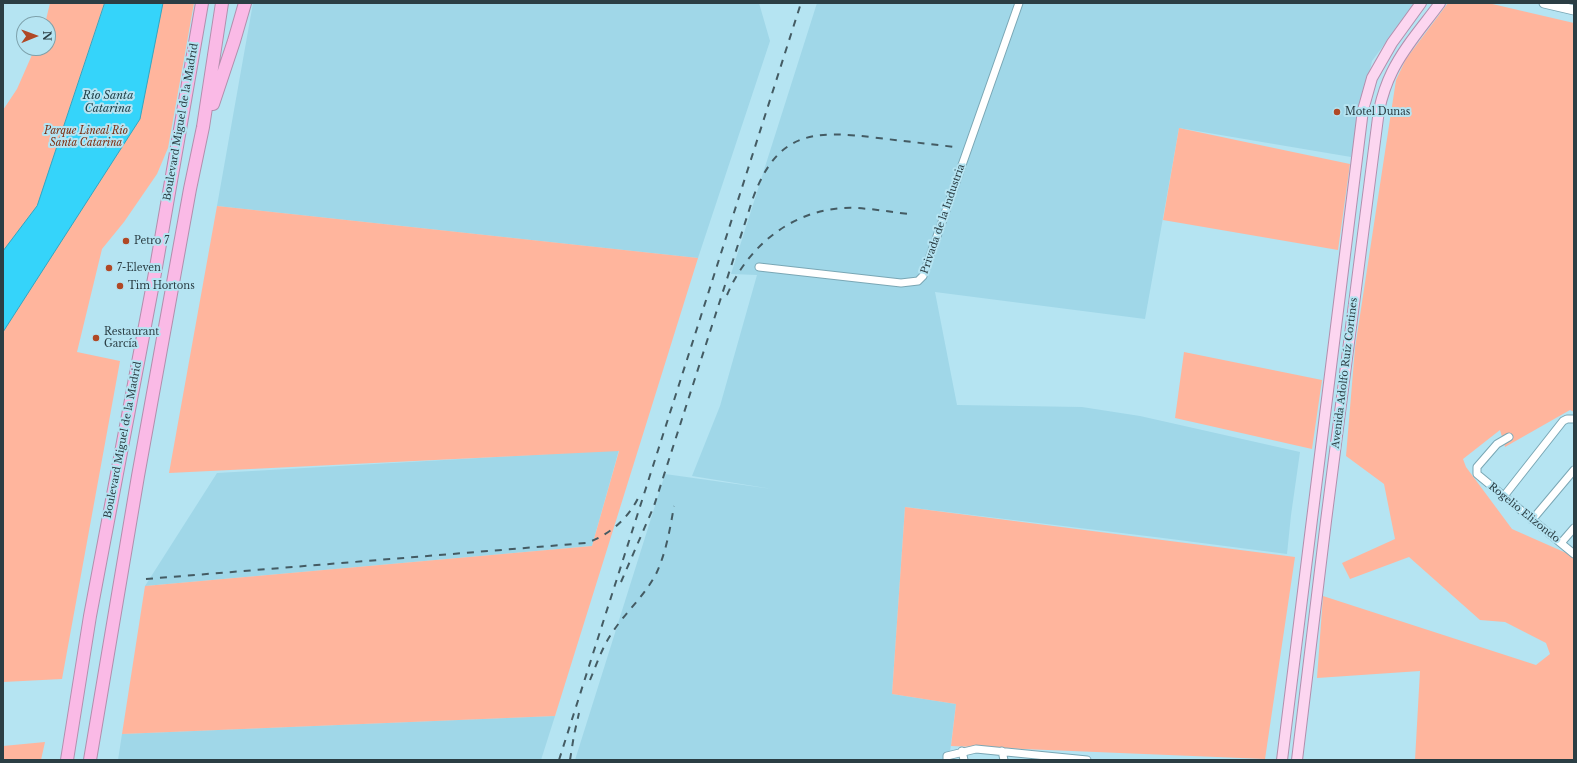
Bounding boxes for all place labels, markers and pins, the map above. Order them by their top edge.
place label: Motel Dunas [1345,106,1410,118]
marker: Motel Dunas [1332,107,1342,117]
place label: Petro 7 [134,235,169,247]
marker: Petro 7 [121,236,131,246]
place label: 7-Eleven [117,262,161,274]
marker: 7-Eleven [104,263,114,273]
place label: Tim Hortons [128,280,195,292]
marker: Tim Hortons [115,281,125,291]
place label: Restaurant García [104,326,159,350]
marker: Restaurant García [91,333,101,343]

